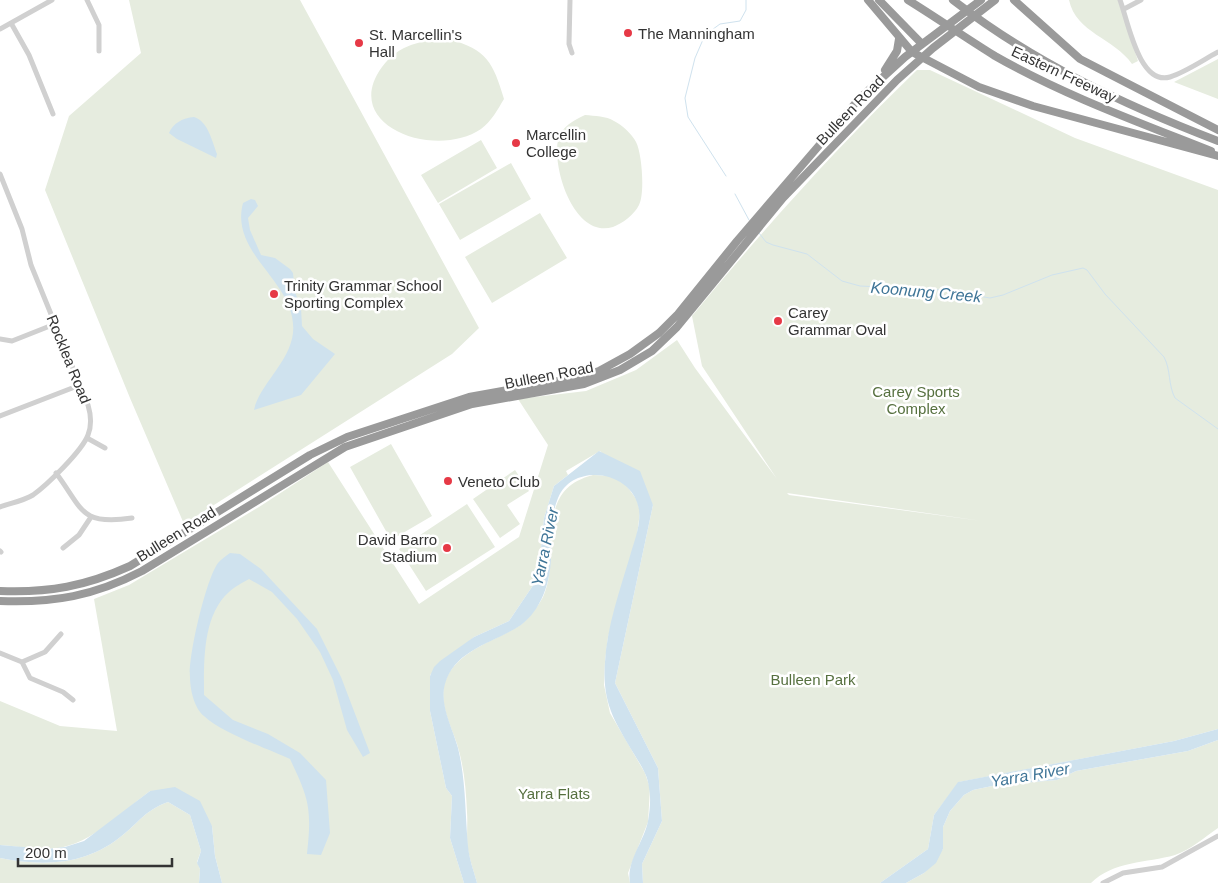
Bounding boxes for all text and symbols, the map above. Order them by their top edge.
place label: The Manningham [638,25,755,42]
place label: St. Marcellin's Hall [369,26,462,60]
marker: The Manningham [622,27,634,39]
marker: St. Marcellin's Hall [353,37,365,49]
street label: Eastern Freeway [1009,42,1119,106]
street label: Bulleen Road [813,72,887,148]
place label: Marcellin College [526,126,586,160]
marker: Marcellin College [510,137,522,149]
place label: Trinity Grammar School Sporting Complex [284,277,442,311]
water label: Koonung Creek [870,279,983,305]
marker: Trinity Grammar School Sporting Complex [268,288,280,300]
place label: Carey Grammar Oval [788,304,886,338]
street label: Rocklea Road [43,312,95,406]
marker: Carey Grammar Oval [772,315,784,327]
street label: Bulleen Road [503,358,595,392]
park label: Carey Sports Complex [872,383,960,417]
place label: Veneto Club [458,473,540,490]
marker: Veneto Club [442,475,454,487]
street label: Bulleen Road [133,503,219,565]
water label: Yarra River [528,506,562,588]
place label: David Barro Stadium [358,531,437,565]
marker: David Barro Stadium [441,542,453,554]
park label: Bulleen Park [770,671,856,688]
water label: Yarra River [989,760,1071,790]
park label: Yarra Flats [518,785,590,802]
scale bar [18,836,171,868]
text: 200 m [25,844,67,861]

